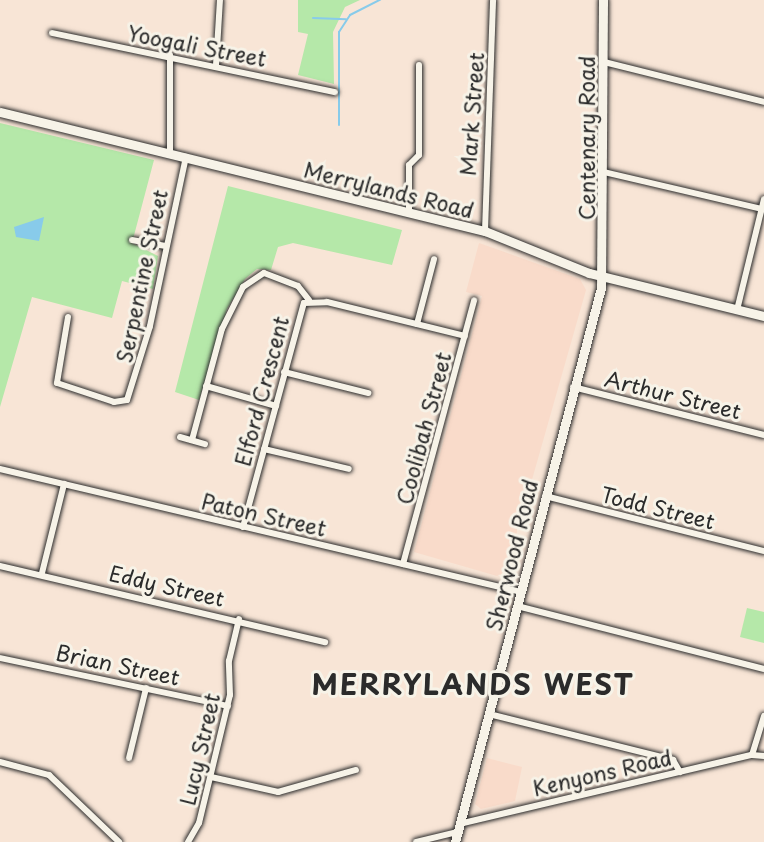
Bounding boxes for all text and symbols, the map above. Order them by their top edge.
street label: Yoogali Street [125,19,269,71]
street label: Mark Street [454,51,488,177]
street label: Centenary Road [573,56,599,220]
street label: Merrylands Road [302,156,476,222]
street label: Serpentine Street [110,186,172,366]
street label: Elford Crescent [229,313,293,469]
street label: Coolibah Street [390,349,456,507]
street label: Arthur Street [602,365,744,423]
street label: Sherwood Road [480,476,542,634]
street label: Todd Street [598,481,718,533]
street label: Paton Street [200,488,328,540]
street label: Eddy Street [107,559,227,611]
street label: Brian Street [54,639,182,689]
district label: MERRYLANDS WEST [316,667,630,701]
street label: Lucy Street [174,690,224,808]
street label: Kenyons Road [530,744,674,800]

